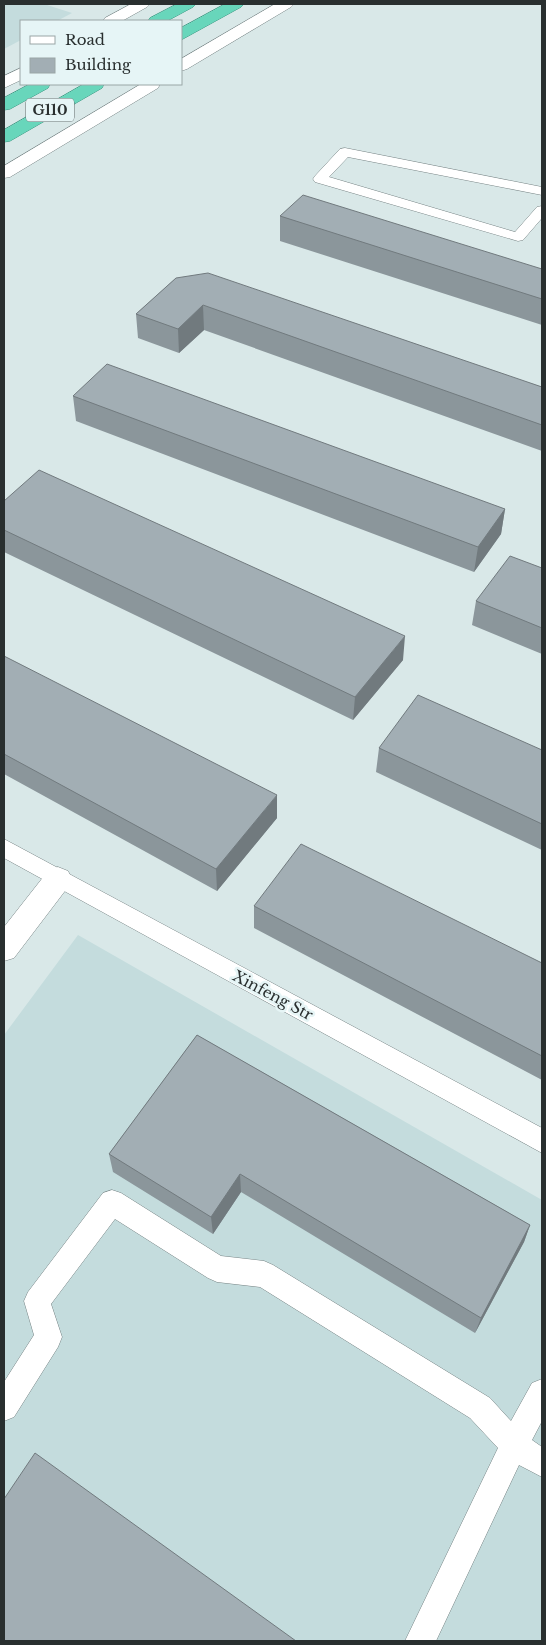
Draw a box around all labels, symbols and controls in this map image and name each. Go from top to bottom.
legend [20,20,182,85]
text: Road [65,30,105,49]
text: Building [65,55,132,74]
road number: G110 [26,98,74,122]
street label: Xinfeng Str [230,966,317,1024]

